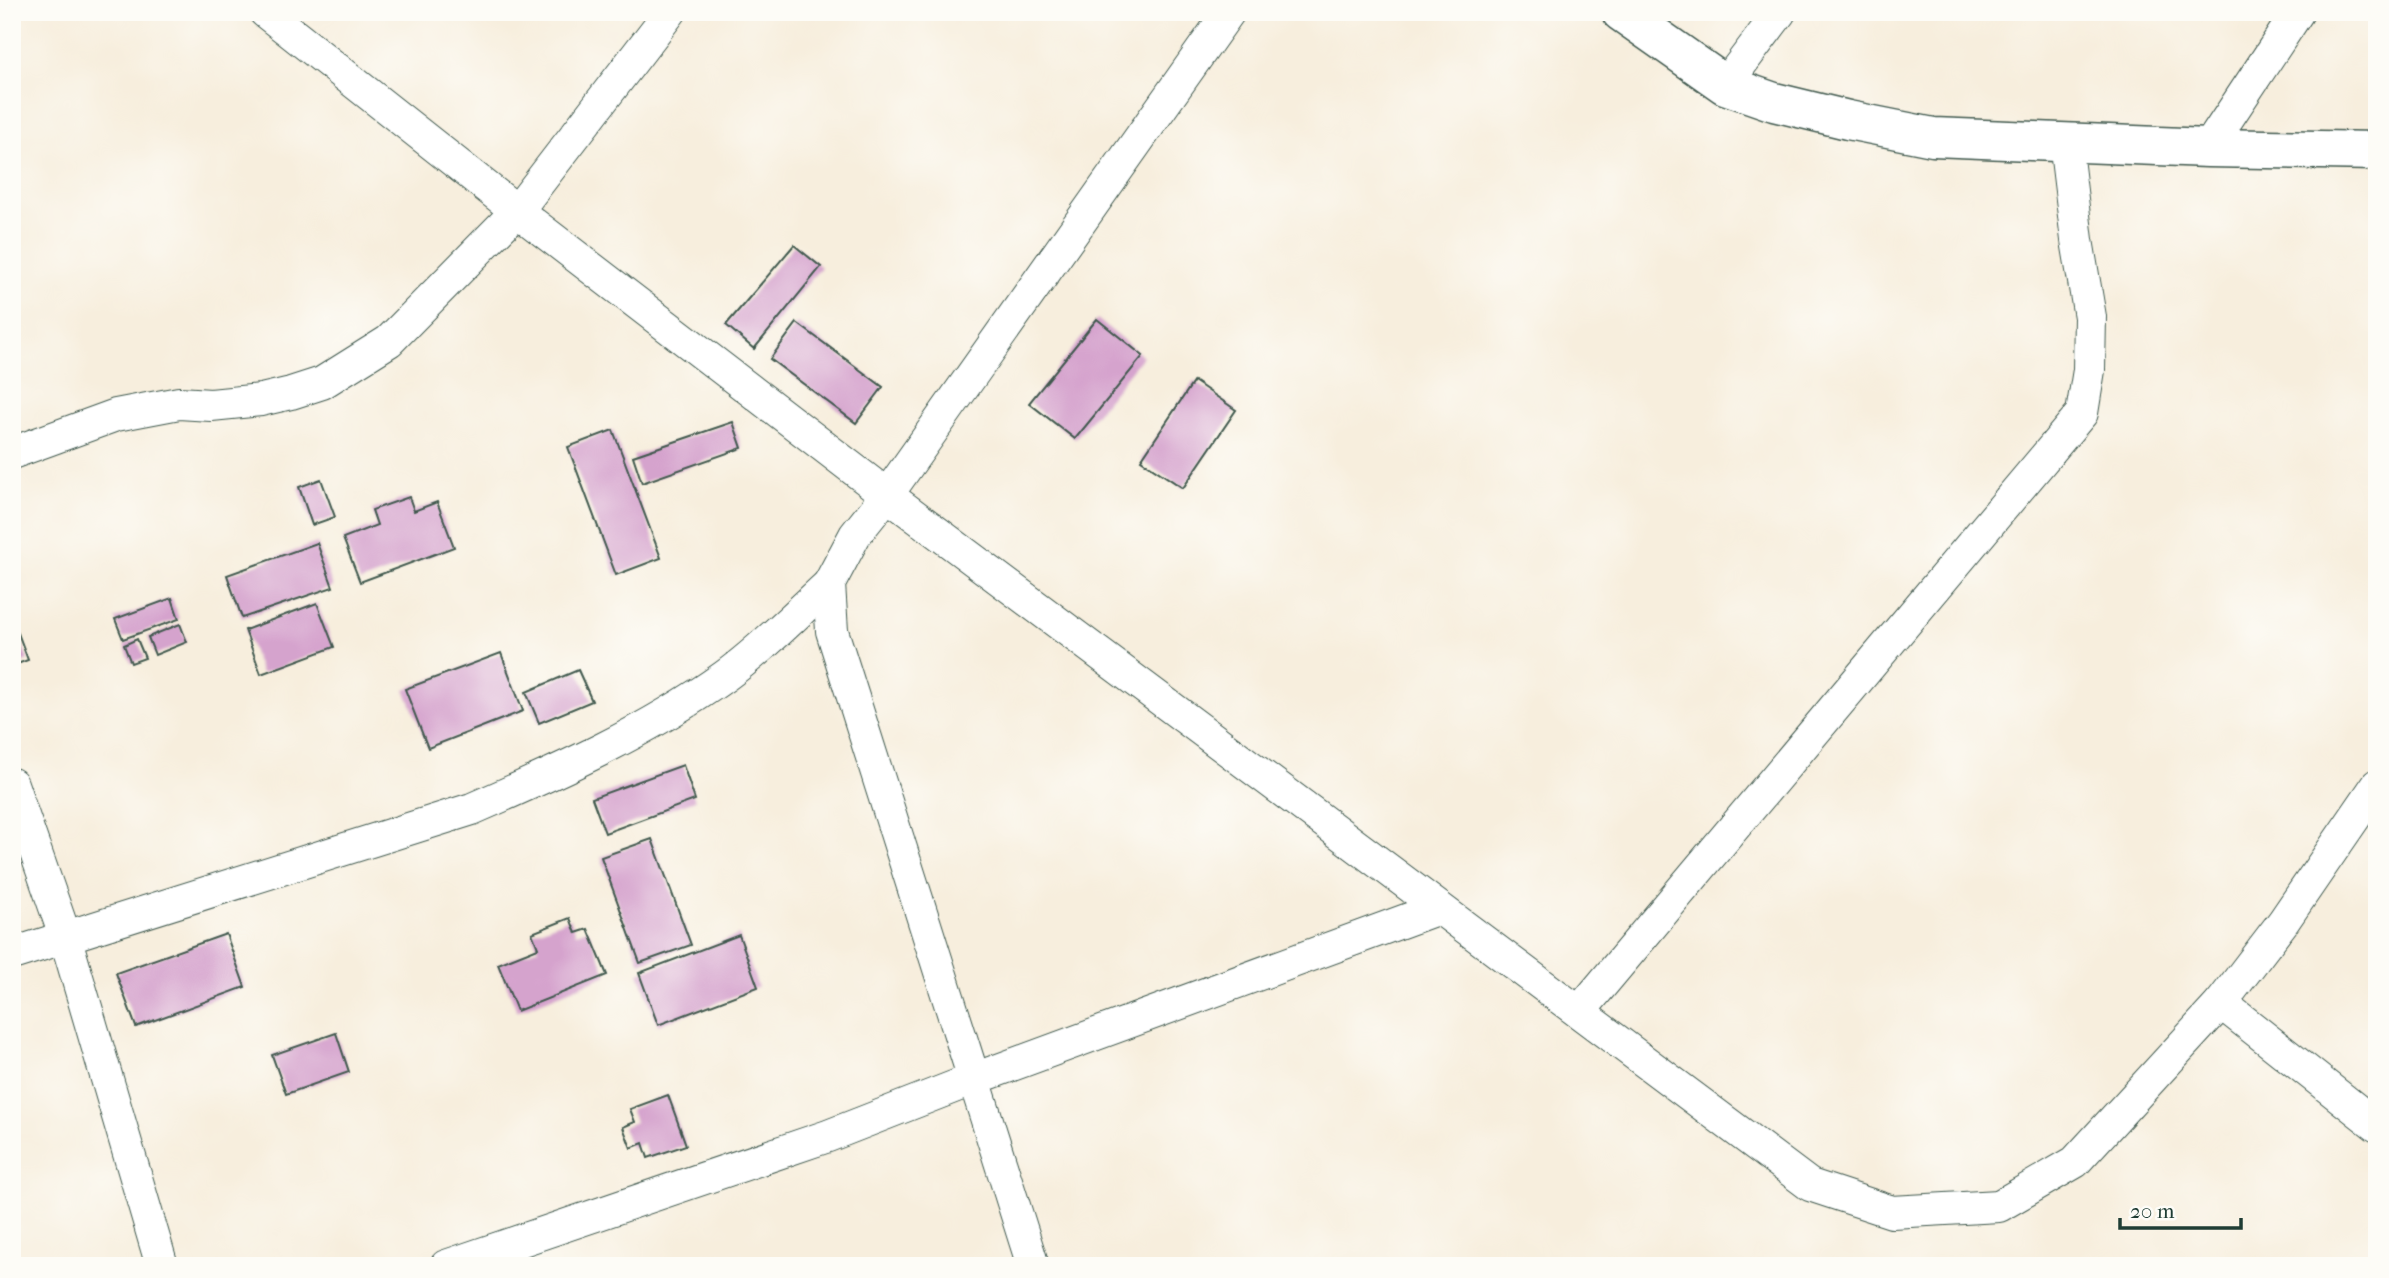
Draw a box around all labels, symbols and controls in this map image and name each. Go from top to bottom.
scale bar [2120,1187,2240,1231]
text: 20 m [2130,1199,2175,1223]

